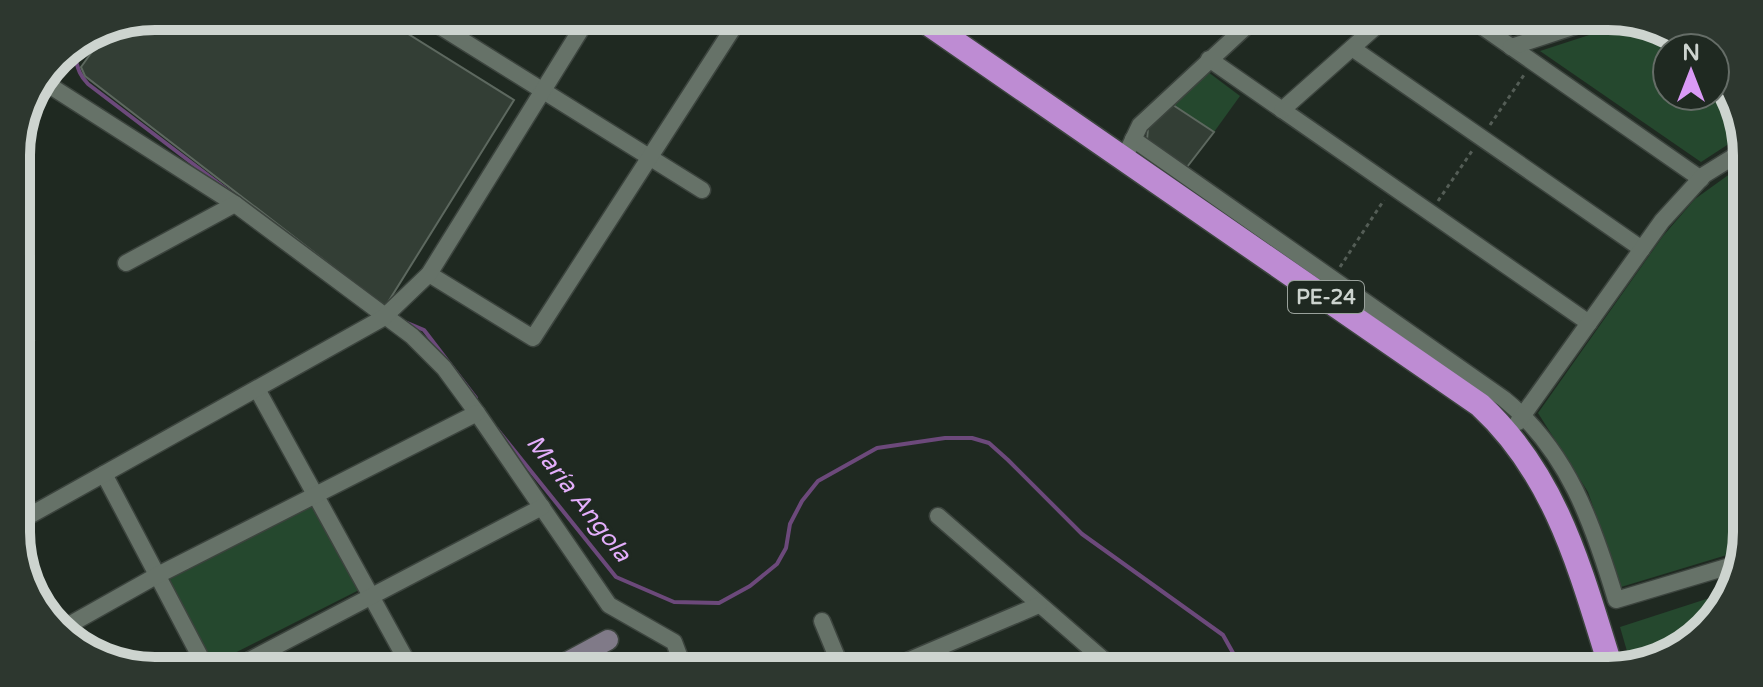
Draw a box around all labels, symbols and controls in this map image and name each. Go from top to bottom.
north arrow [1651,32,1731,112]
text: N [1682,40,1700,66]
road number: PE-24 [1288,281,1364,313]
water label: María Angola [520,429,637,568]

